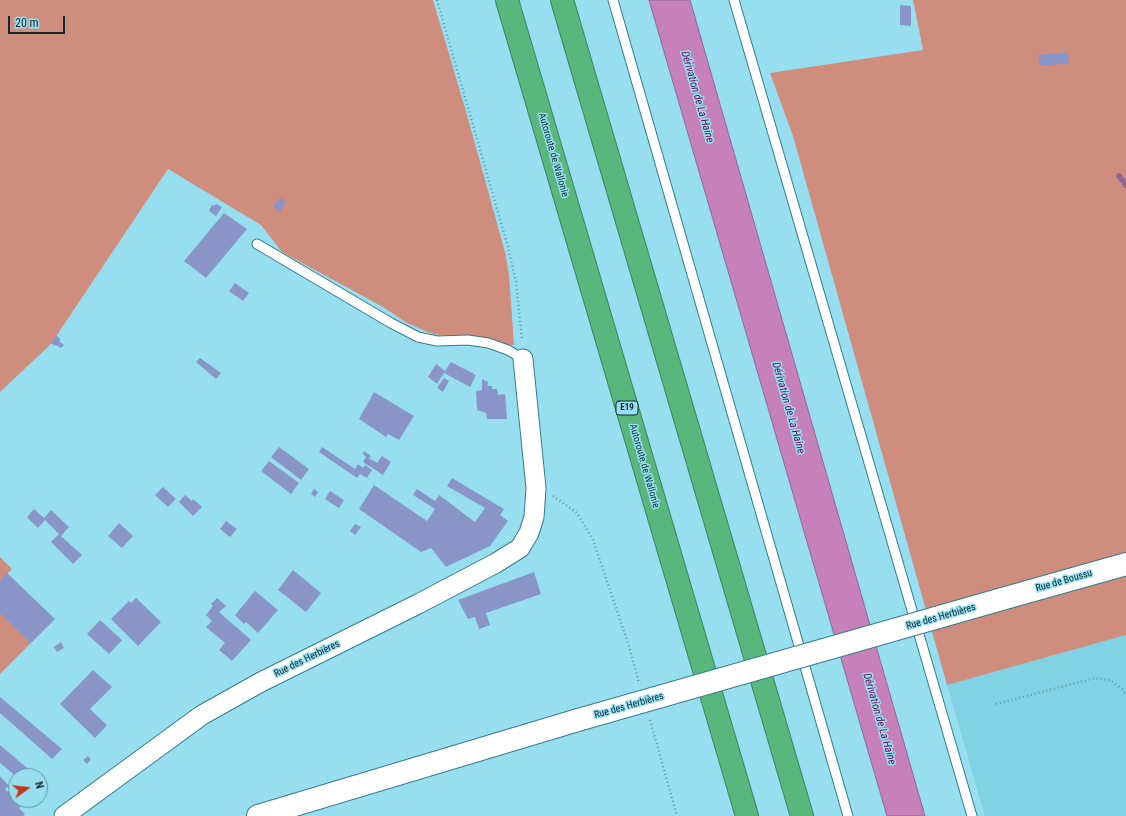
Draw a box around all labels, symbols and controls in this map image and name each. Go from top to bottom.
scale bar [10,8,67,34]
text: 20 m [15,16,39,30]
water label: Dérivation de La Haine [678,50,716,144]
street label: Autoroute de Wallonie [535,112,571,198]
water label: Dérivation de La Haine [769,361,807,455]
road number: E19 [616,401,638,415]
street label: Autoroute de Wallonie [626,423,662,509]
street label: Rue de Boussu [1034,567,1094,595]
street label: Rue des Herbières [905,601,977,633]
street label: Rue des Herbières [272,638,342,680]
water label: Dérivation de La Haine [860,672,898,766]
street label: Rue des Herbières [593,690,665,722]
north arrow [8,768,48,808]
text: N [32,780,46,790]

